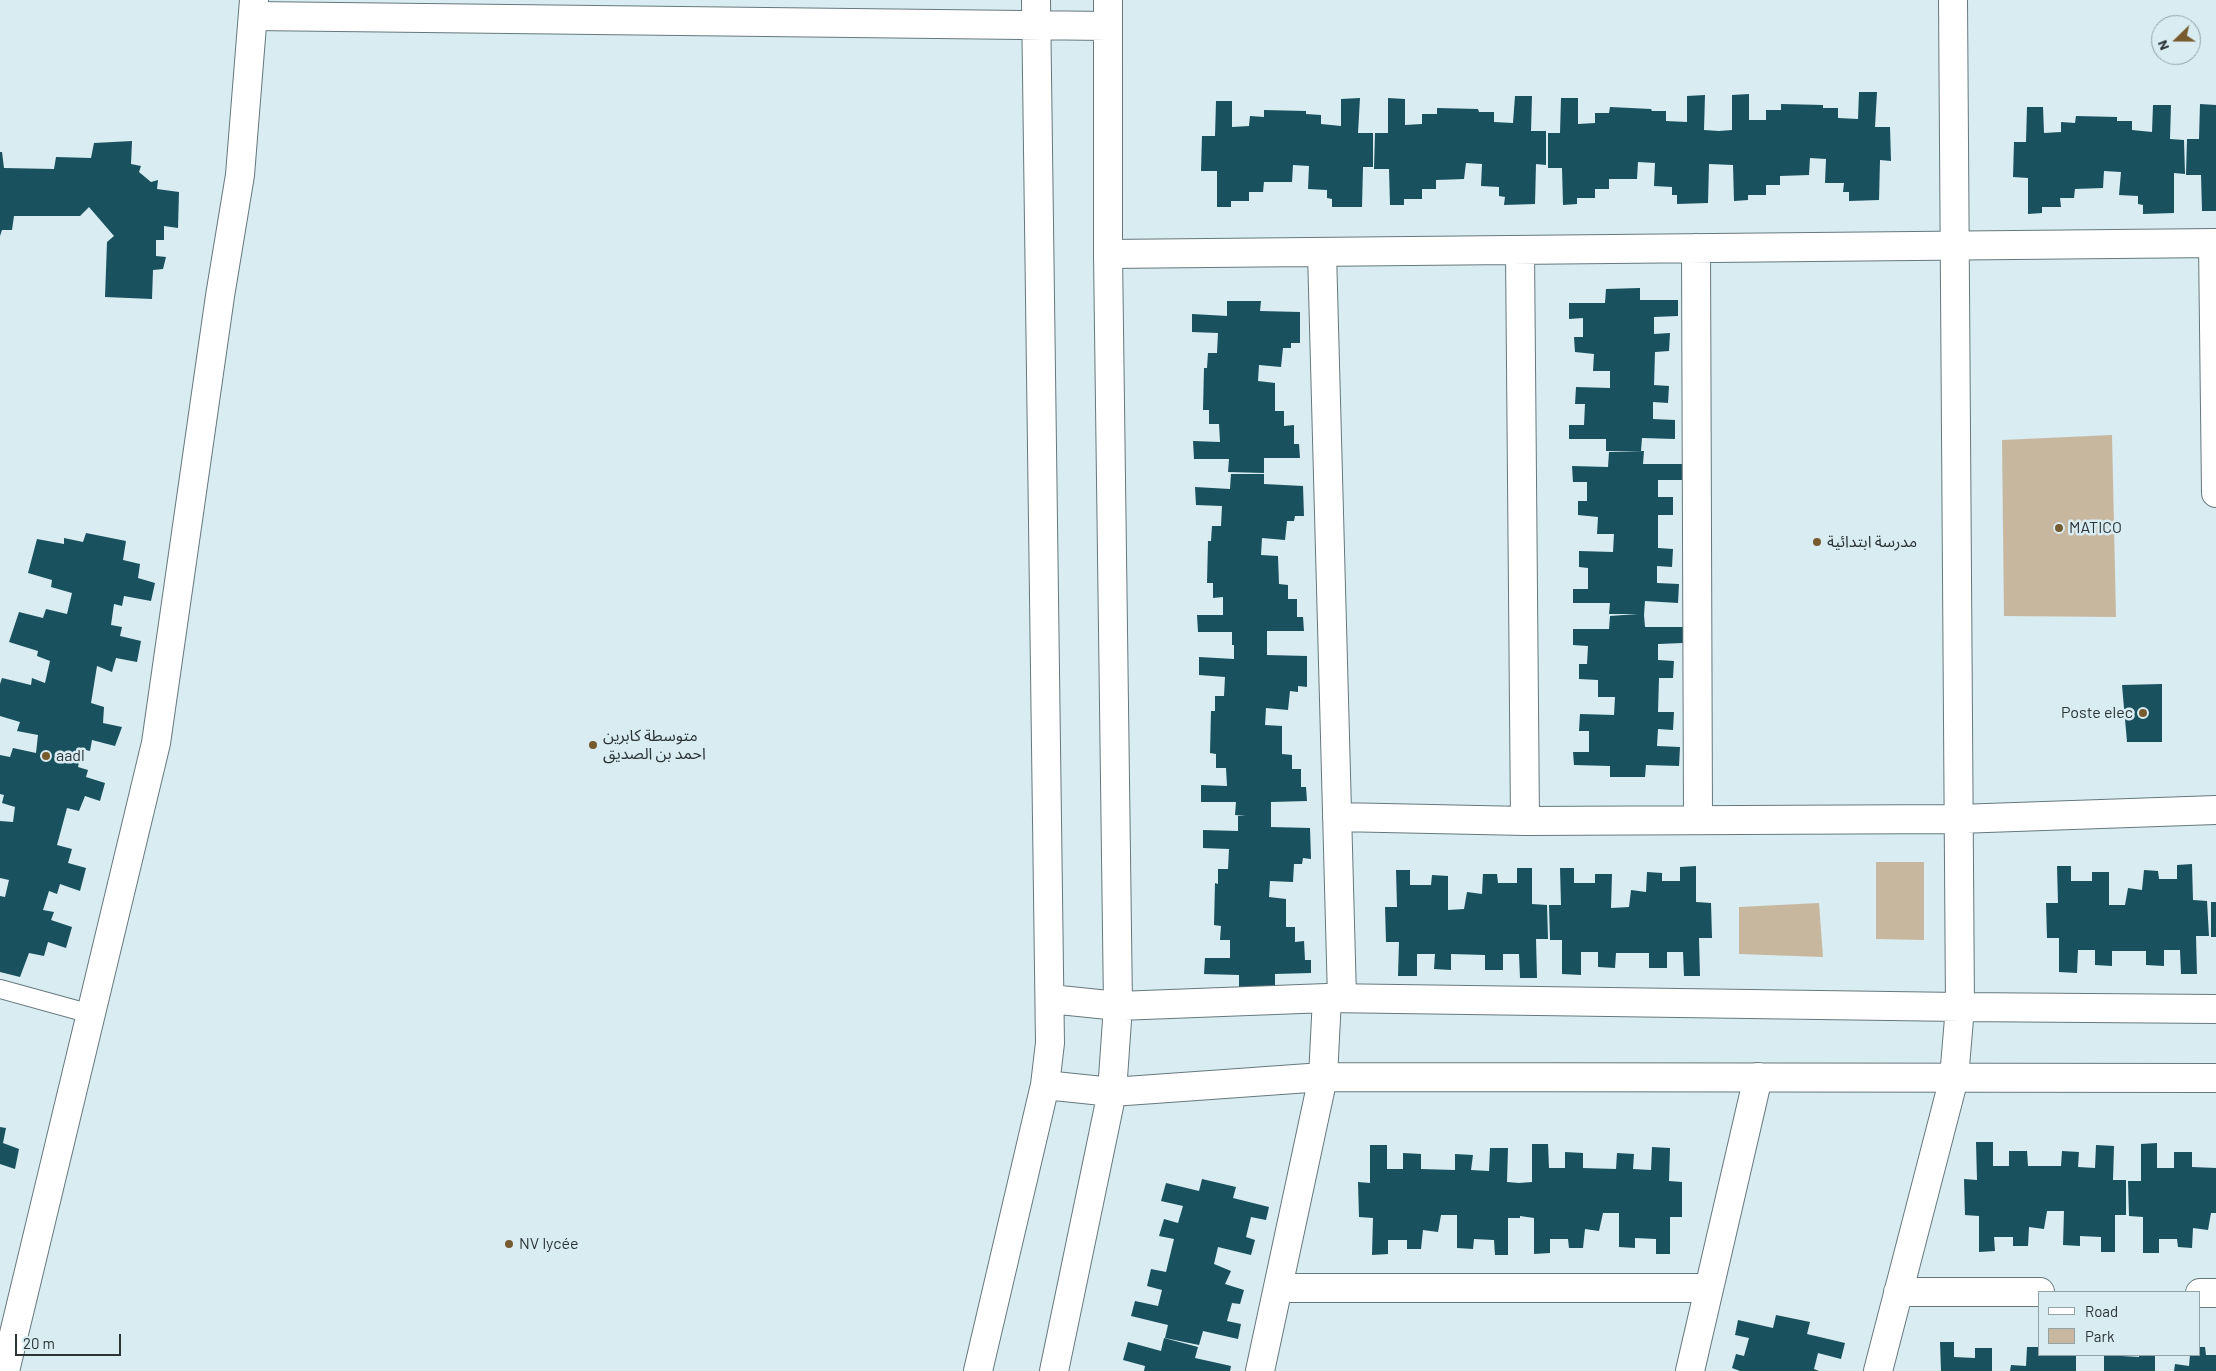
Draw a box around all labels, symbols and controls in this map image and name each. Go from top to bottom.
north arrow [2151,15,2201,65]
text: N [2153,38,2172,53]
place label: MATICO [2069,518,2122,538]
marker: MATICO [2053,522,2065,534]
place label: مدرسة ابتدائية [1827,532,1917,552]
marker: مدرسة ابتدائية [1811,536,1823,548]
place label: Poste elec [2061,703,2133,723]
marker: Poste elec [2137,707,2149,719]
place label: متوسطة كابرين احمد بن الصديق [603,726,706,764]
marker: متوسطة كابرين احمد بن الصديق [587,739,599,751]
place label: aadl [56,746,85,766]
marker: aadl [40,750,52,762]
place label: NV lycée [519,1234,579,1254]
marker: NV lycée [503,1238,515,1250]
legend [2038,1291,2201,1356]
text: Road [2085,1302,2118,1320]
scale bar [18,1324,124,1356]
text: Park [2085,1327,2114,1345]
text: 20 m [23,1334,55,1352]

